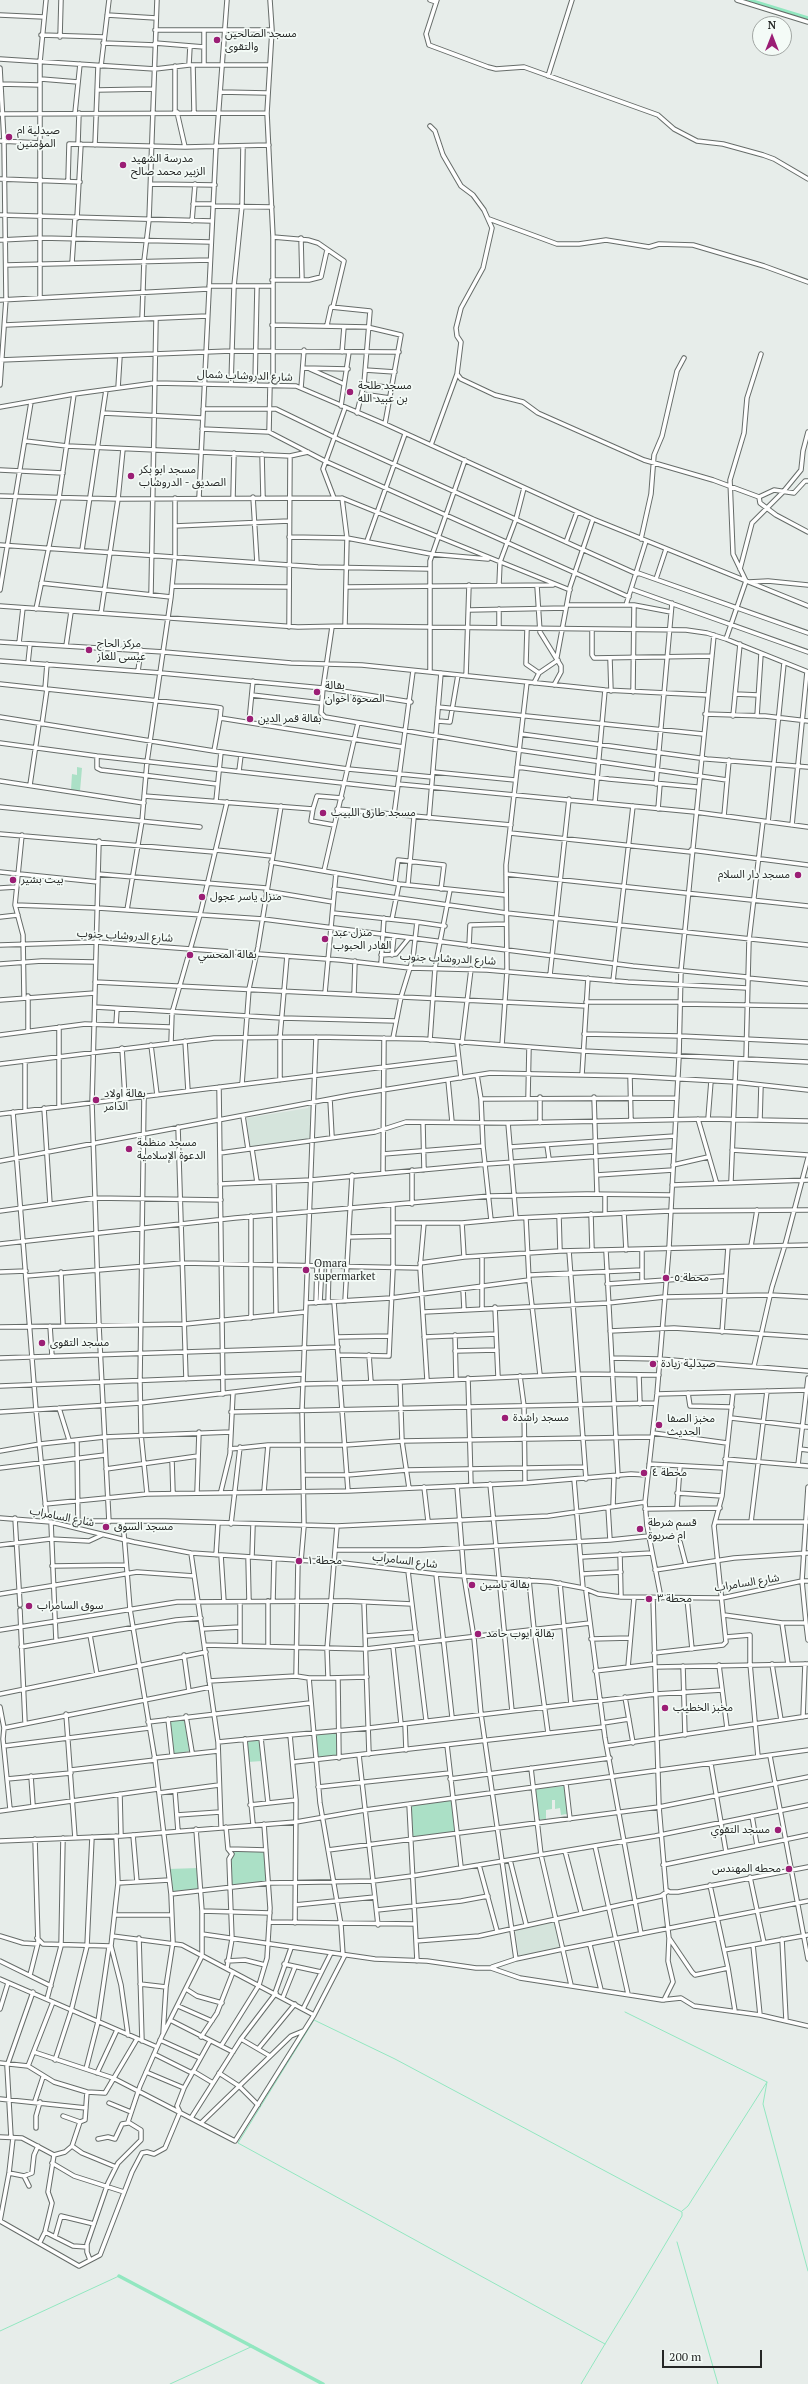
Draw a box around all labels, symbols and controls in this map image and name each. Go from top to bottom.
north arrow [752,16,792,56]
text: N [768,18,776,32]
place label: مسجد الصالحين والتقوى [225,27,297,53]
marker: مسجد الصالحين والتقوى [212,35,222,45]
place label: صيدلية ام المؤمنين [17,124,60,150]
marker: صيدلية ام المؤمنين [4,132,14,142]
place label: مدرسة الشهيد الزبير محمد صالح [131,152,205,178]
marker: مدرسة الشهيد الزبير محمد صالح [118,160,128,170]
street label: شارع الدروشاب شمال [197,368,293,384]
place label: مسجد طلحة بن عبيد الله [358,379,412,405]
marker: مسجد طلحة بن عبيد الله [345,387,355,397]
place label: مسجد ابو بكر الصديق - الدروشاب [139,463,226,489]
marker: مسجد ابو بكر الصديق - الدروشاب [126,471,136,481]
place label: مركز الحاج عيسى للغاز [97,637,146,663]
marker: مركز الحاج عيسى للغاز [84,645,94,655]
place label: بقالة الصحوة اخوان [325,679,385,705]
marker: بقالة الصحوة اخوان [312,687,322,697]
place label: بقالة قمر الدين [258,712,321,726]
marker: بقالة قمر الدين [245,714,255,724]
place label: مسجد طارق اللبيب [331,806,416,820]
marker: مسجد طارق اللبيب [318,808,328,818]
place label: مسجد دار السلام [718,868,790,882]
marker: مسجد دار السلام [793,870,803,880]
place label: بيت بشير [21,873,64,887]
marker: بيت بشير [8,875,18,885]
place label: منزل ياسر عجول [210,890,282,904]
marker: منزل ياسر عجول [197,892,207,902]
place label: منزل عبد القادر الحبوب [333,926,391,952]
street label: شارع الدروشاب جنوب [77,927,173,945]
marker: منزل عبد القادر الحبوب [320,934,330,944]
place label: بقالة المحسي [198,948,257,962]
marker: بقالة المحسي [185,950,195,960]
street label: شارع الدروشاب جنوب [400,950,496,968]
place label: بقالة اولاد الدامر [104,1087,146,1113]
marker: بقالة اولاد الدامر [91,1095,101,1105]
place label: مسجد منظمة الدعوة الإسلامية [137,1136,206,1162]
marker: مسجد منظمة الدعوة الإسلامية [124,1144,134,1154]
place label: Omara supermarket [314,1257,375,1283]
marker: Omara supermarket [301,1265,311,1275]
place label: محطة ٥ [674,1271,709,1285]
marker: محطة ٥ [661,1273,671,1283]
place label: مسجد التقوى [50,1336,109,1350]
marker: مسجد التقوى [37,1338,47,1348]
place label: صيدلية زيادة [661,1357,716,1371]
marker: صيدلية زيادة [648,1359,658,1369]
place label: مسجد راشدة [513,1411,569,1425]
place label: مخبز الصفا الحديث [667,1412,715,1438]
marker: مسجد راشدة [500,1413,510,1423]
marker: مخبز الصفا الحديث [654,1420,664,1430]
place label: محطة ٤ [652,1466,687,1480]
marker: محطة ٤ [639,1468,649,1478]
street label: شارع السامراب [29,1504,95,1530]
place label: قسم شرطة ام ضريوة [648,1516,697,1542]
place label: مسجد السوق [114,1520,173,1534]
marker: مسجد السوق [101,1522,111,1532]
marker: قسم شرطة ام ضريوة [635,1524,645,1534]
street label: شارع السامراب [372,1550,438,1572]
place label: محطة ١ [307,1554,342,1568]
marker: محطة ١ [294,1556,304,1566]
street label: شارع السامراب [714,1571,780,1595]
place label: بقالة ياسين [480,1578,530,1592]
marker: بقالة ياسين [467,1580,477,1590]
place label: محطة ٣ [657,1592,692,1606]
marker: محطة ٣ [644,1594,654,1604]
place label: سوق السامراب [37,1599,103,1613]
marker: سوق السامراب [24,1601,34,1611]
place label: بقالة ايوب حامد [486,1627,554,1641]
marker: بقالة ايوب حامد [473,1629,483,1639]
place label: مخبز الخطيب [673,1701,733,1715]
marker: مخبز الخطيب [660,1703,670,1713]
place label: مسجد التقوي [711,1823,770,1837]
marker: مسجد التقوي [773,1825,783,1835]
place label: محطه المهندس [712,1862,781,1876]
marker: محطه المهندس [784,1864,794,1874]
scale bar [664,2342,764,2368]
text: 200 m [669,2349,701,2364]

